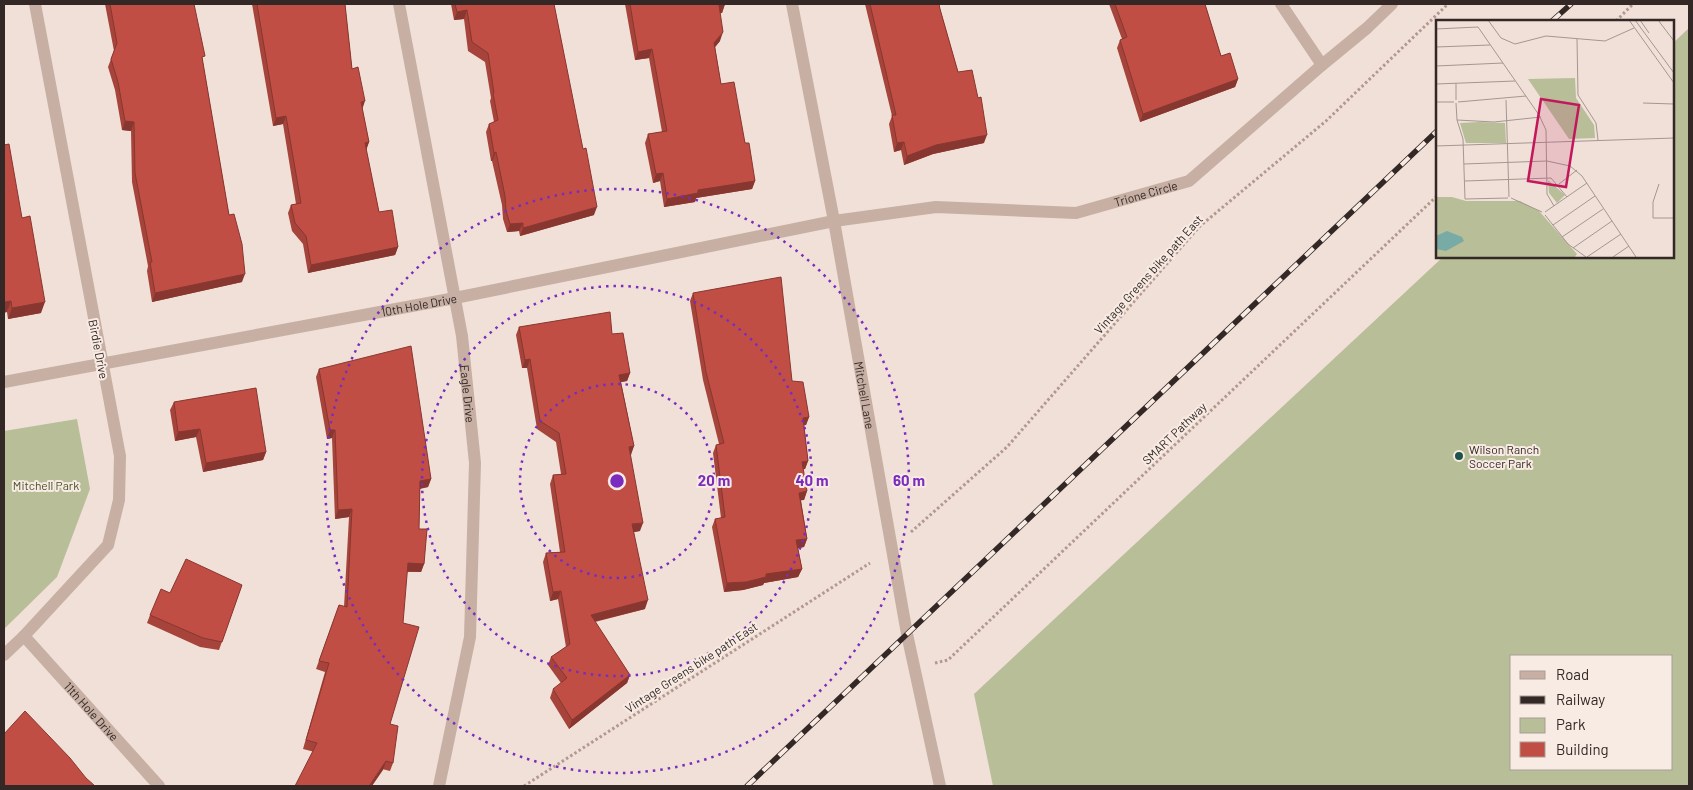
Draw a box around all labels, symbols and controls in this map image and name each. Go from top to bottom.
inset map [1436,20,1673,258]
street label: Trione Circle [1112,178,1179,209]
street label: Vintage Greens bike path East [1091,212,1205,336]
street label: 10th Hole Drive [380,291,458,319]
street label: Birdie Drive [86,318,112,380]
street label: Mitchell Lane [852,360,878,430]
street label: Eagle Drive [458,364,478,423]
street label: SMART Pathway [1139,399,1209,467]
place label: Wilson Ranch Soccer Park [1469,442,1539,470]
marker: Wilson Ranch Soccer Park [1453,450,1465,462]
text: 20 m [698,471,730,489]
text: 40 m [795,471,829,489]
text: 60 m [893,471,925,489]
centre of rings [608,472,626,490]
park label: Mitchell Park [13,478,79,492]
street label: Vintage Greens bike path East [622,619,760,715]
legend [1510,655,1673,770]
text: Road [1556,665,1589,683]
street label: 11th Hole Drive [61,679,122,743]
text: Railway [1556,690,1605,708]
text: Park [1556,715,1586,733]
text: Building [1556,740,1609,758]

